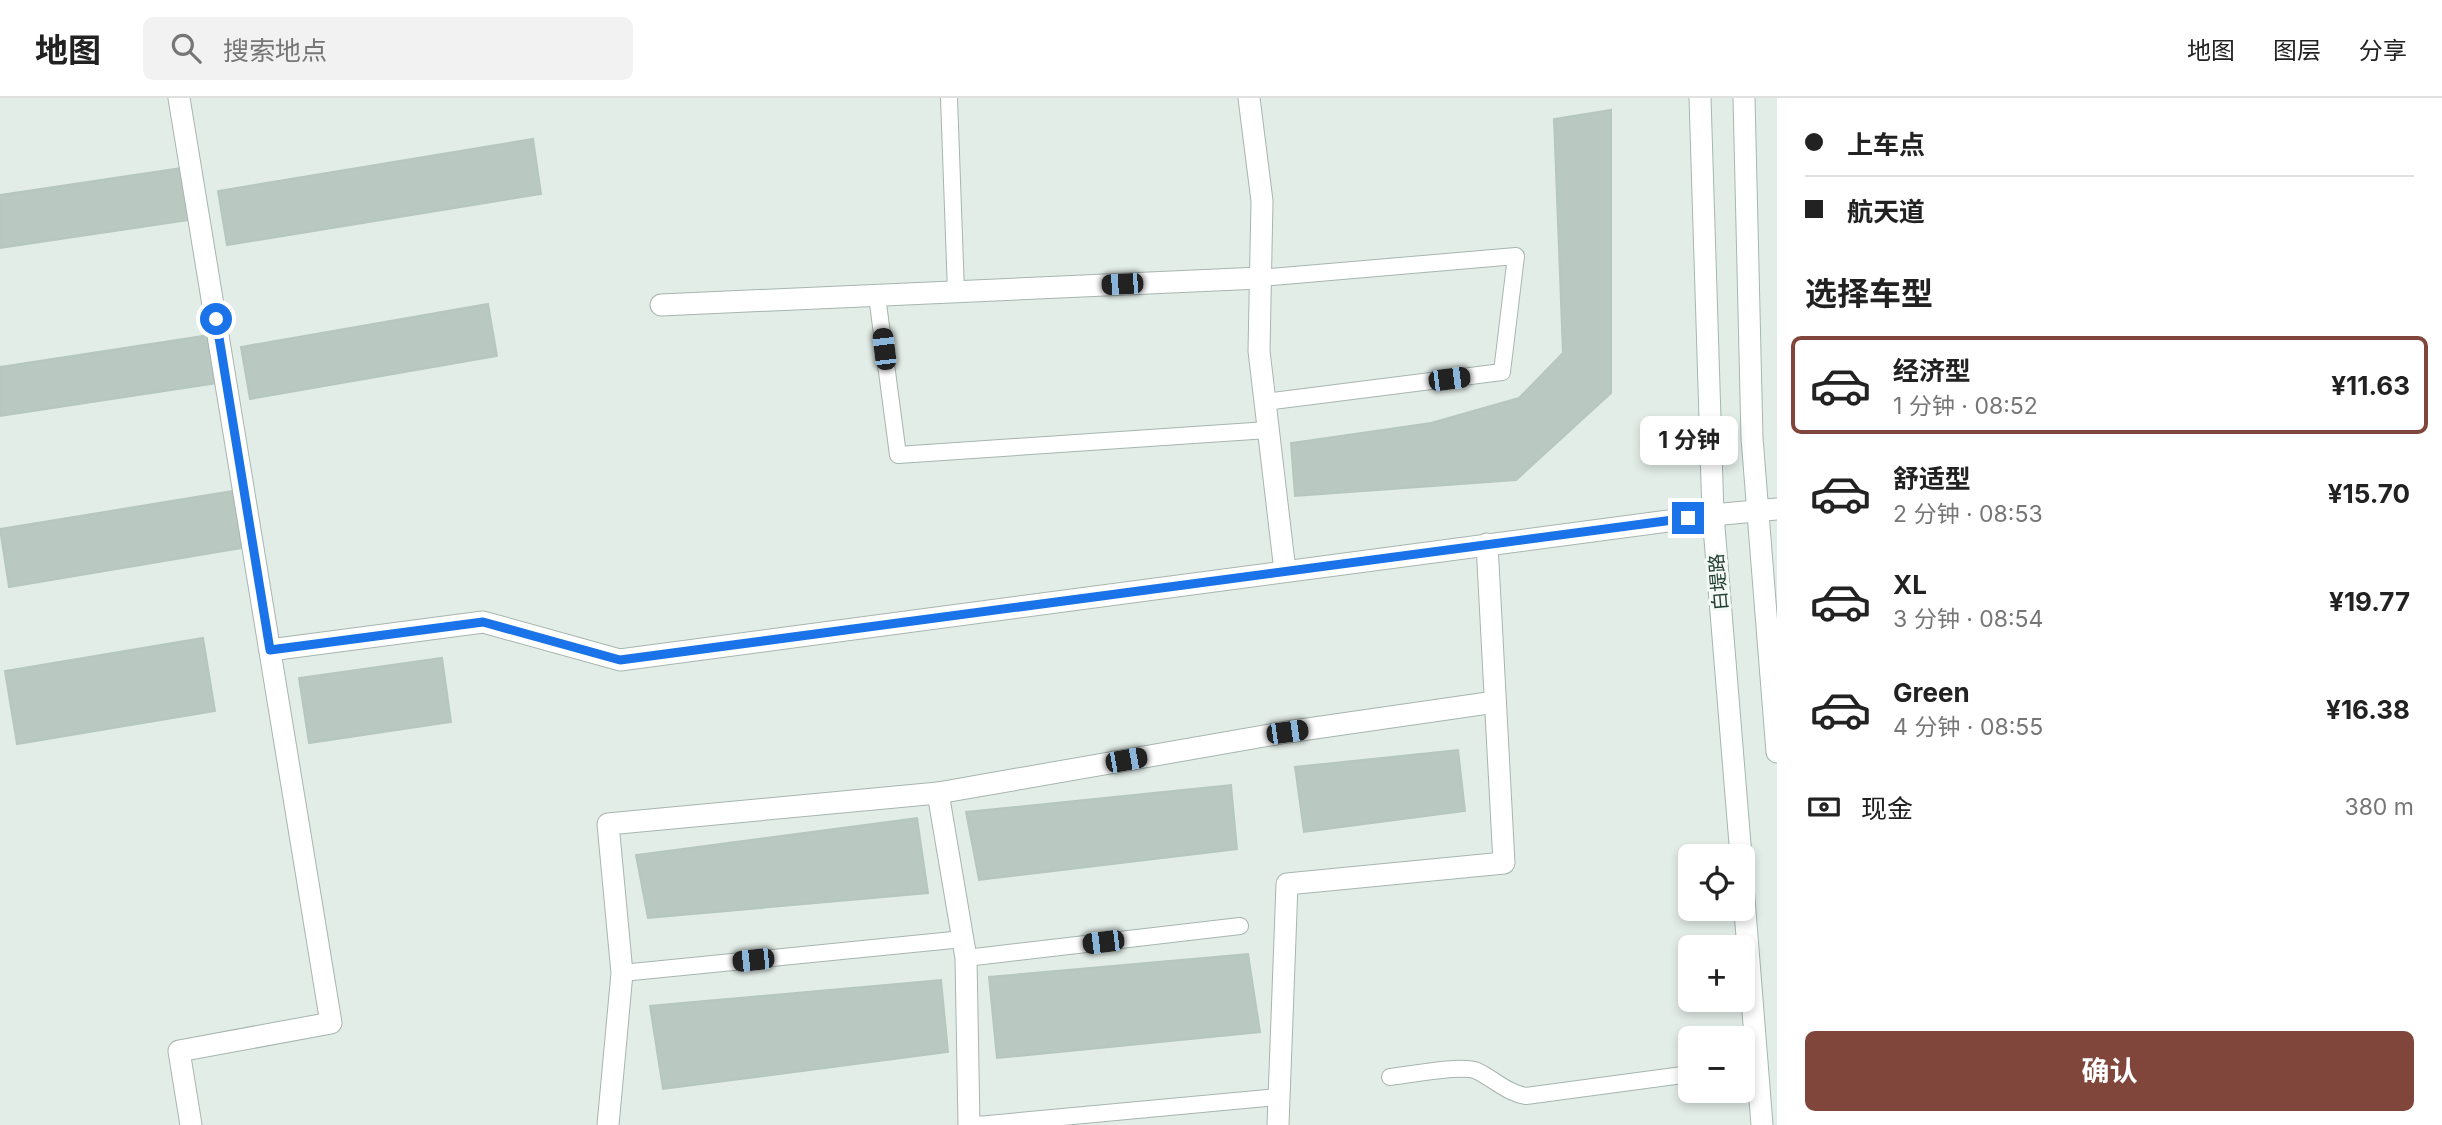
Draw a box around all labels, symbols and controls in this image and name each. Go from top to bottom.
search box [143,17,633,80]
icon: search [167,29,205,67]
text: 地图 [35,30,101,70]
text: 搜索地点 [223,35,327,66]
text: 地图 [2187,36,2235,65]
text: 图层 [2273,36,2321,65]
text: 分享 [2359,36,2407,65]
text: 上车点 [1847,129,1925,160]
text: 航天道 [1847,196,1925,227]
car [1101,272,1144,296]
text: 选择车型 [1805,274,1933,313]
route start [200,303,232,335]
car [872,327,897,371]
icon: car [1809,354,1872,417]
text: 经济型 [1893,355,1971,386]
car [1427,366,1472,392]
text: ¥11.63 [2331,370,2410,401]
text: 1 分钟 · 08:52 [1893,392,2038,420]
callout: 1 分钟 [1639,416,1737,466]
text: 1 分钟 [1658,426,1720,454]
icon: car [1809,462,1872,525]
text: 舒适型 [1893,463,1971,494]
text: ¥15.70 [2328,478,2410,509]
text: 2 分钟 · 08:53 [1893,500,2043,528]
route end [1672,502,1704,534]
street label: 白堤路 [1705,553,1732,611]
text: XL [1893,569,1927,600]
icon: car [1809,570,1872,633]
text: ¥19.77 [2329,586,2410,617]
text: 3 分钟 · 08:54 [1893,605,2043,633]
text: Green [1893,677,1970,708]
icon: car [1809,678,1872,741]
text: ¥16.38 [2326,694,2410,725]
text: 4 分钟 · 08:55 [1893,713,2043,741]
car [1265,719,1310,745]
car [1104,746,1149,774]
icon: cash [1805,788,1843,826]
text: 现金 [1861,793,1913,824]
text: 380 m [2344,793,2414,821]
map controls [1678,844,1755,1103]
button: locate [1678,844,1755,921]
car [1081,929,1126,955]
button: + [1678,935,1755,1012]
car [732,947,775,973]
button: − [1678,1026,1755,1103]
button: 确认 [1805,1031,2414,1111]

